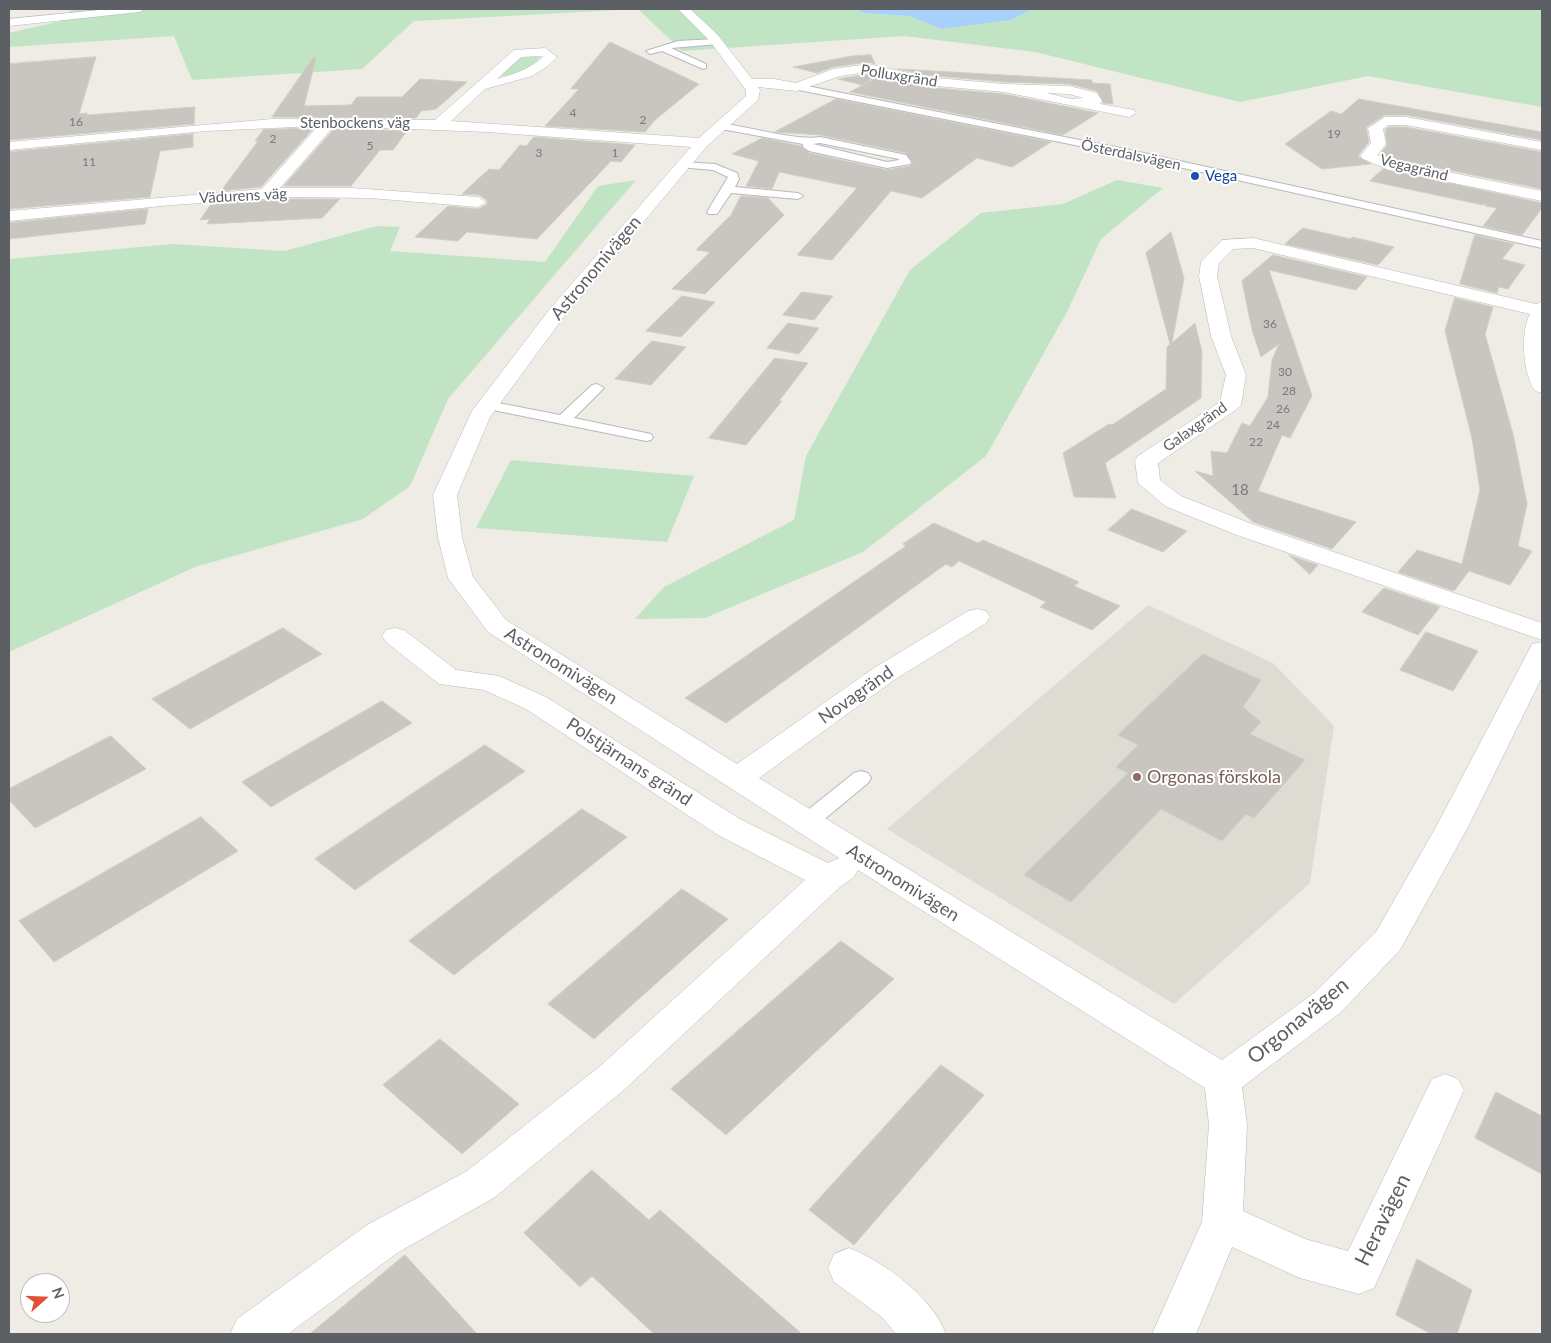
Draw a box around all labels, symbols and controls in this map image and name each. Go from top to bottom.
street label: Polluxgränd [859,61,939,91]
house number: 4 [570,106,576,120]
house number: 2 [640,113,646,127]
street label: Stenbockens väg [300,114,410,132]
house number: 16 [69,115,83,129]
house number: 19 [1327,127,1341,141]
house number: 2 [270,132,276,146]
street label: Österdalsvägen [1079,136,1183,174]
house number: 5 [367,139,373,153]
house number: 3 [536,146,542,160]
house number: 1 [612,146,618,160]
street label: Vegagränd [1378,151,1450,185]
house number: 11 [82,155,96,169]
place label: Vega [1205,167,1237,185]
marker: Vega [1189,170,1201,182]
street label: Vädurens väg [199,185,287,207]
street label: Astronomivägen [546,212,646,324]
house number: 36 [1263,317,1277,331]
house number: 30 [1278,365,1292,379]
house number: 28 [1282,384,1296,398]
street label: Galaxgränd [1159,398,1231,456]
house number: 26 [1276,402,1290,416]
house number: 24 [1266,418,1280,432]
house number: 22 [1249,435,1263,449]
house number: 18 [1231,481,1249,499]
street label: Astronomivägen [501,623,621,709]
street label: Novagränd [814,661,898,729]
street label: Polstjärnans gränd [562,713,696,811]
place label: Orgonas förskola [1147,766,1281,788]
marker: Orgonas förskola [1131,771,1143,783]
street label: Astronomivägen [843,840,963,926]
street label: Orgonavägen [1242,972,1354,1070]
street label: Heravägen [1350,1170,1416,1270]
north arrow [20,1273,70,1323]
text: N [49,1285,68,1301]

